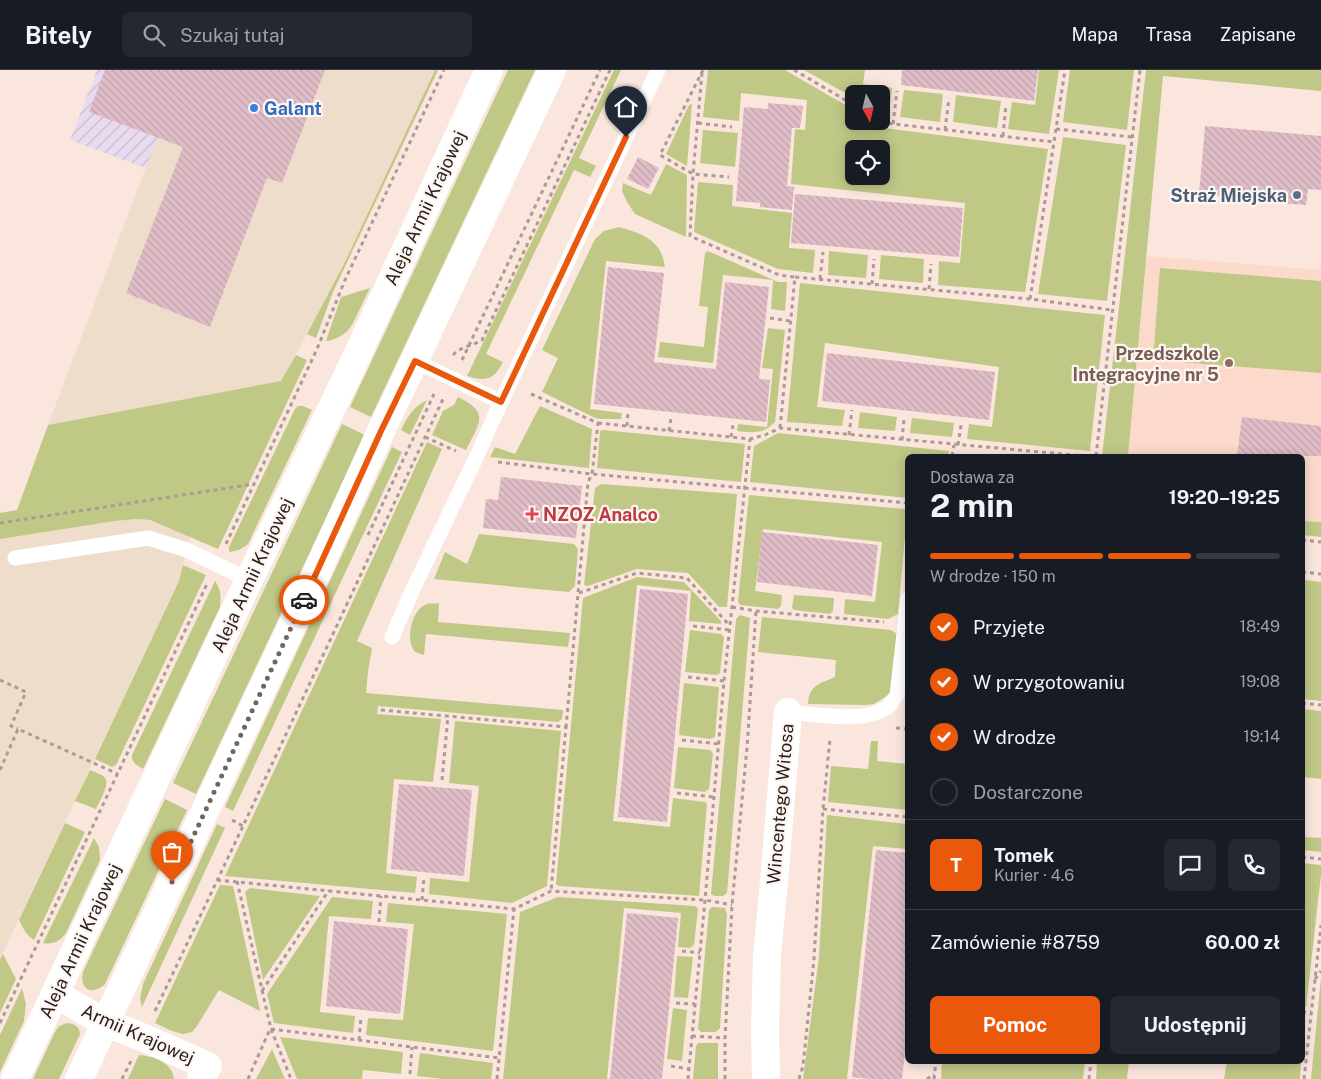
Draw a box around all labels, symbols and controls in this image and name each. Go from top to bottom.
search box [122,12,472,57]
text: Bitely [25,21,92,49]
icon: search [140,21,168,49]
text: Szukaj tutaj [180,24,285,46]
text: Mapa [1071,24,1118,45]
text: Trasa [1146,24,1192,45]
text: Zapisane [1220,24,1296,45]
north arrow [845,85,890,130]
map controls [845,85,890,185]
pin [605,86,647,137]
icon: home [612,93,640,121]
place label: Galant [264,98,322,119]
marker: Galant [248,102,260,114]
street label: Aleja Armii Krajowej [380,127,470,289]
button: locate [845,140,890,185]
place label: Straż Miejska [1170,185,1287,206]
marker: Straż Miejska [1291,189,1303,201]
place label: Przedszkole Integracyjne nr 5 [1073,343,1219,385]
marker: Przedszkole Integracyjne nr 5 [1223,357,1235,369]
text: Dostawa za [930,468,1014,487]
text: 19:20–19:25 [1169,486,1280,508]
text: 2 min [930,487,1014,524]
street label: Aleja Armii Krajowej [207,494,297,656]
place label: NZOZ Analco [543,504,658,525]
marker: NZOZ Analco [525,507,539,521]
text: W drodze · 150 m [930,567,1056,586]
courier [279,575,329,625]
icon: car [290,586,318,614]
icon: check [930,613,958,641]
text: Przyjęte [973,616,1045,638]
text: 18:49 [1240,617,1280,636]
icon: check [930,668,958,696]
text: W przygotowaniu [973,671,1125,693]
text: 19:08 [1240,672,1280,691]
street label: Wincentego Witosa [763,723,797,885]
icon: check [930,723,958,751]
text: W drodze [973,726,1056,748]
text: 19:14 [1243,727,1280,746]
text: Dostarczone [973,781,1083,803]
pin [151,831,193,882]
icon: bag [158,838,186,866]
button: chat [1164,839,1216,891]
button: phone [1228,839,1280,891]
text: Tomek [994,844,1054,866]
text: T [950,854,962,876]
street label: Aleja Armii Krajowej [35,860,125,1022]
text: Kurier · 4.6 [994,866,1074,885]
text: Zamówienie #8759 [930,931,1100,953]
text: 60.00 zł [1205,931,1280,953]
button: Pomoc [930,996,1100,1054]
button: Udostępnij [1110,996,1280,1054]
street label: Armii Krajowej [78,1000,198,1068]

